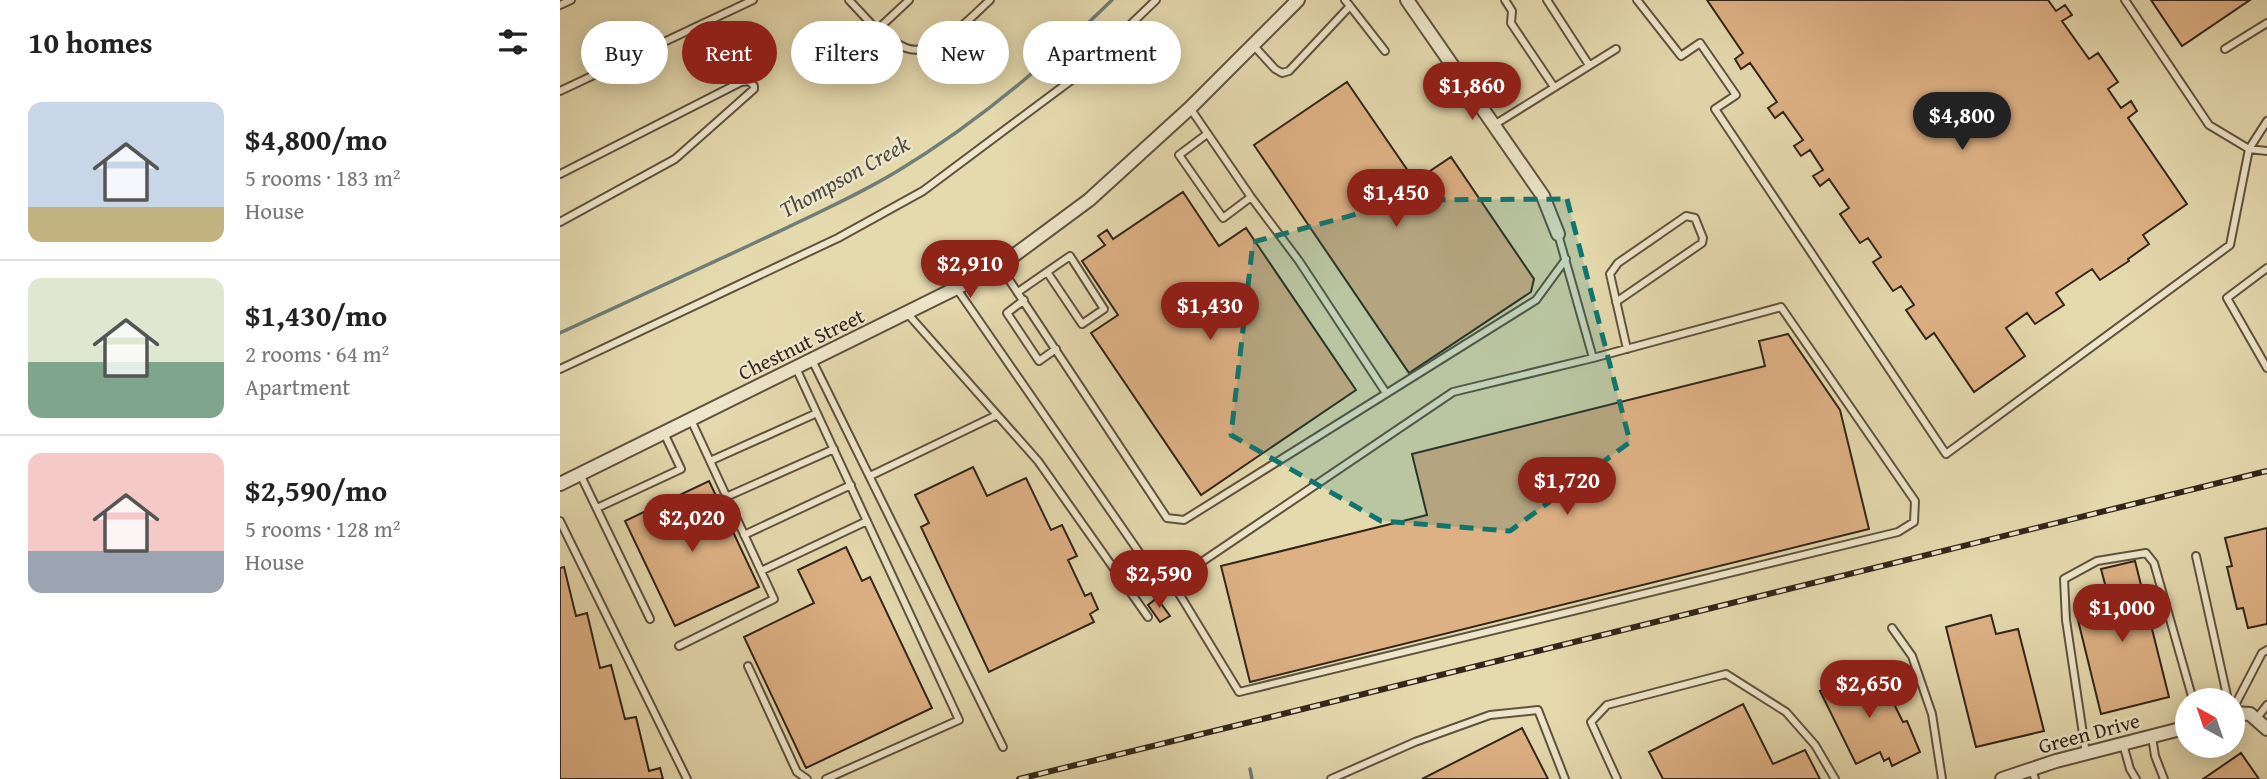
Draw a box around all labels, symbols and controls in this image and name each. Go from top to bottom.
text: 10 homes [28,20,153,64]
chip: Buy [581,21,668,84]
chip: Rent [682,21,777,84]
chip: Filters [791,21,903,84]
chip: New [917,21,1009,84]
chip: Apartment [1023,21,1181,84]
icon: filters [494,23,532,61]
pin: $1,860 [1415,62,1529,122]
text: $1,860 [1439,68,1505,101]
pin: $4,800 [1905,92,2019,152]
text: $4,800 [1929,98,1995,131]
text: $4,800/mo [245,117,387,161]
water label: Thompson Creek [773,126,916,225]
icon: home [84,130,168,214]
text: 5 rooms · 183 m² [245,161,400,194]
pin: $1,450 [1339,170,1453,229]
text: $1,450 [1363,175,1429,208]
text: House [245,194,304,227]
pin: $2,910 [913,240,1027,300]
text: $2,910 [937,246,1003,279]
pin: $1,430 [1153,282,1267,342]
text: $1,430 [1177,288,1243,321]
text: $1,430/mo [245,293,387,337]
street label: Chestnut Street [733,300,870,388]
icon: home [84,306,168,390]
text: 2 rooms · 64 m² [245,337,389,370]
text: Apartment [245,370,350,403]
pin: $1,720 [1510,458,1624,517]
text: $1,720 [1534,463,1600,496]
text: $2,590/mo [245,468,387,512]
icon: home [84,481,168,565]
pin: $2,020 [635,494,749,554]
text: $2,020 [659,500,725,533]
text: 5 rooms · 128 m² [245,512,400,545]
text: House [245,545,304,578]
pin: $2,590 [1102,550,1216,610]
text: $2,590 [1126,556,1192,589]
pin: $1,000 [2065,584,2179,644]
text: $1,000 [2089,590,2155,623]
pin: $2,650 [1812,660,1926,720]
text: $2,650 [1836,666,1902,699]
north arrow [2175,688,2245,758]
map controls [2175,688,2245,758]
street label: Green Drive [2035,705,2143,761]

